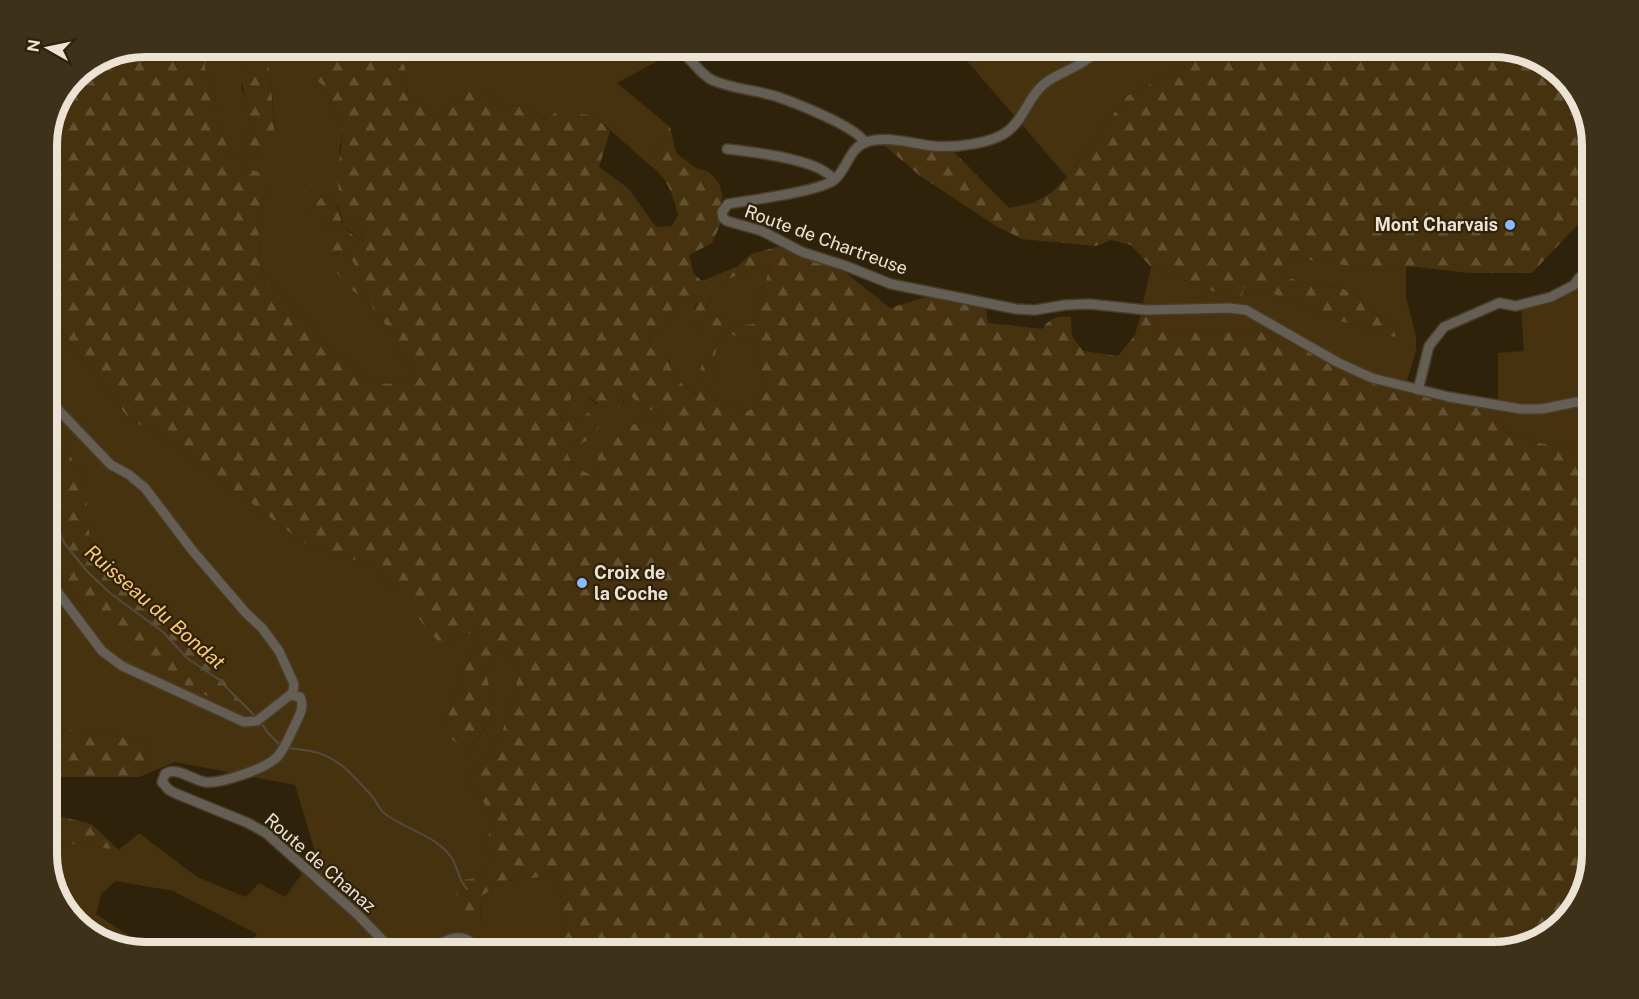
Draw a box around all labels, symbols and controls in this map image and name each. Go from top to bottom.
north arrow [18,18,78,78]
text: N [23,38,44,53]
street label: Route de Chartreuse [742,200,911,279]
place label: Mont Charvais [1375,214,1498,235]
marker: Mont Charvais [1503,218,1517,232]
water label: Ruisseau du Bondat [80,540,230,675]
place label: Croix de la Coche [594,562,668,604]
marker: Croix de la Coche [575,576,589,590]
street label: Route de Chanaz [261,809,380,917]

